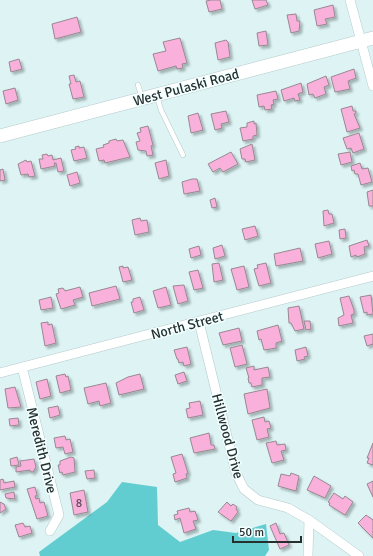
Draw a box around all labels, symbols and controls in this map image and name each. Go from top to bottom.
street label: West Pulaski Road [131,65,241,110]
street label: North Street [149,308,225,343]
street label: Hillwood Drive [208,392,247,481]
street label: Meredith Drive [23,405,60,495]
house number: 8 [76,496,82,511]
scale bar [233,518,301,544]
text: 50 m [239,525,264,540]

